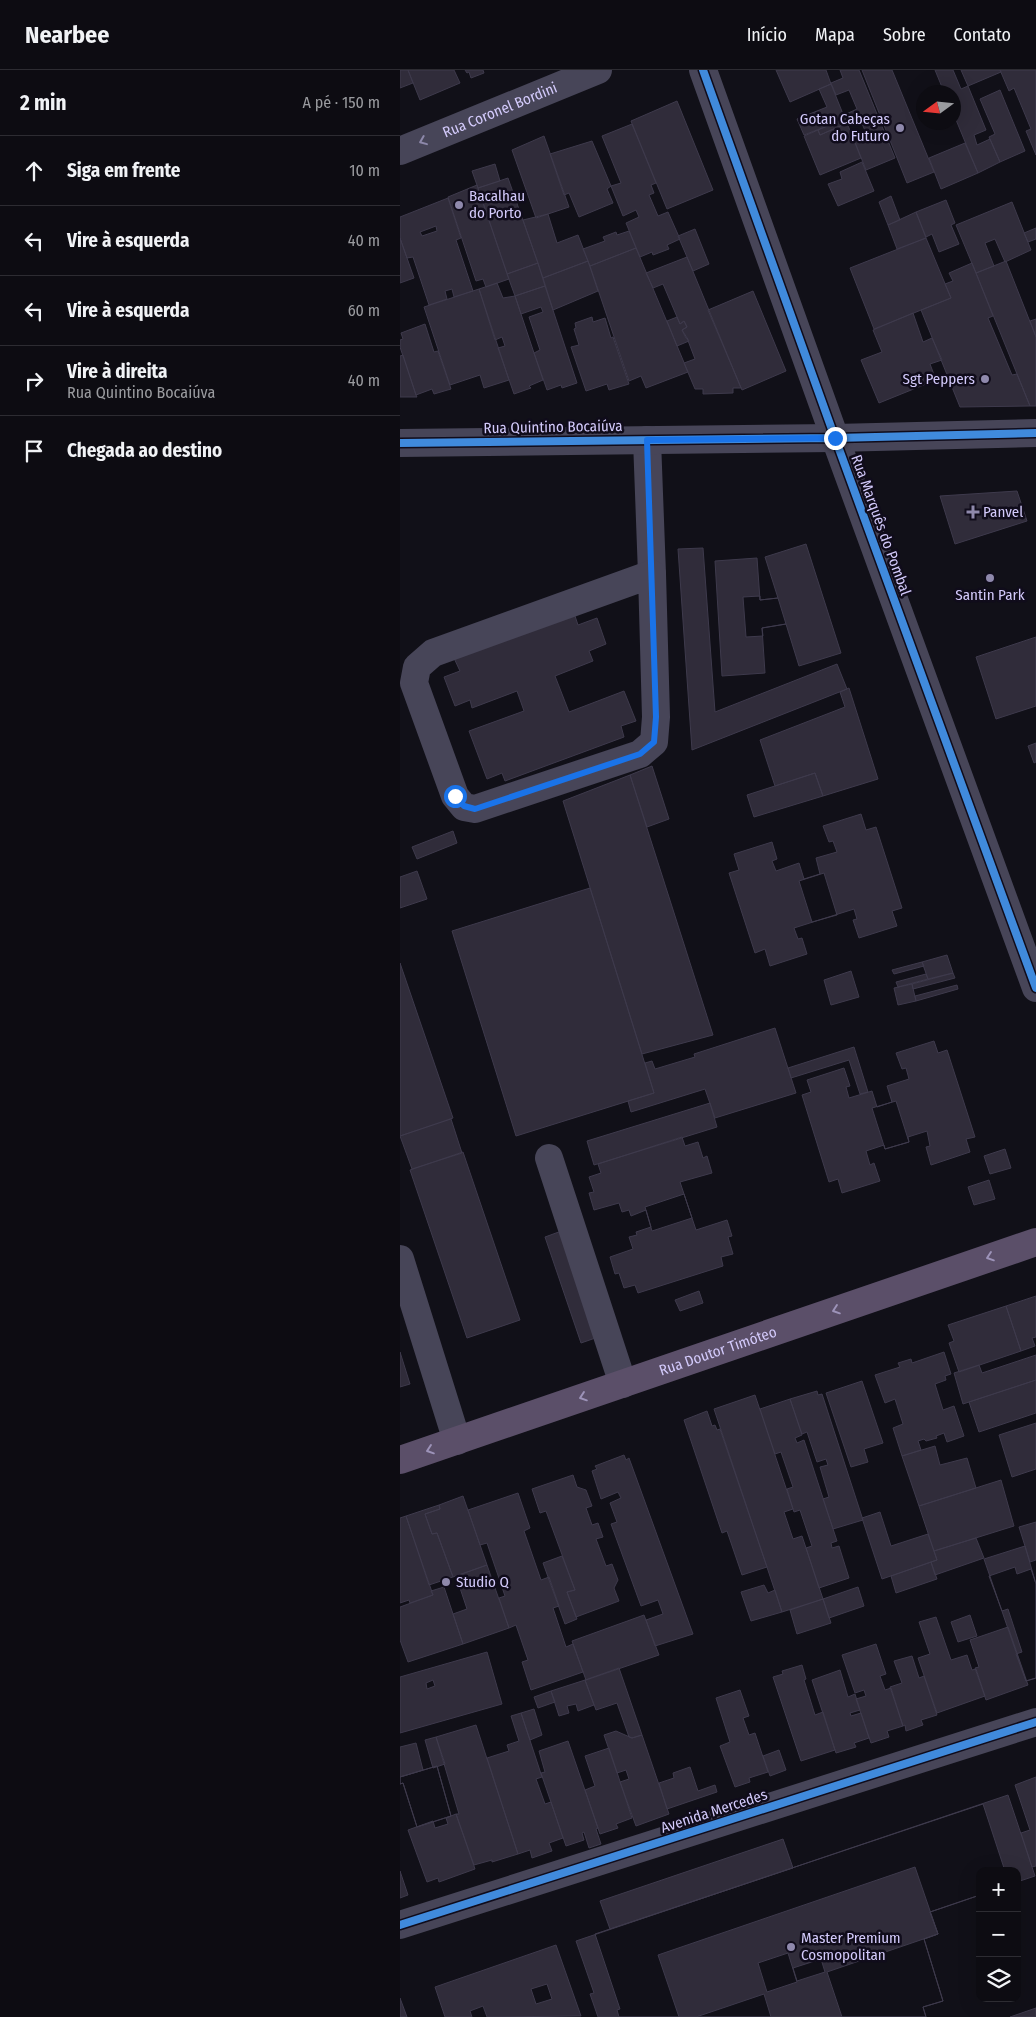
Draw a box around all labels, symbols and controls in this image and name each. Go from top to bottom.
text: Nearbee [25,21,109,49]
text: Início [747,24,787,46]
text: Mapa [815,24,855,46]
text: Sobre [883,24,926,46]
text: Contato [954,24,1011,46]
street label: Rua Coronel Bordini [440,79,560,142]
north arrow [916,85,961,130]
text: 2 min [20,90,67,116]
text: A pé · 150 m [303,93,380,112]
place label: Gotan Cabeças do Futuro [800,110,890,145]
marker: Gotan Cabeças do Futuro [894,122,906,134]
one-way arrow [420,136,428,146]
icon: ahead [20,157,48,185]
text: Siga em frente [67,159,181,182]
text: 10 m [349,161,380,180]
place label: Bacalhau do Porto [469,187,525,222]
marker: Bacalhau do Porto [453,199,465,211]
icon: left [20,227,48,255]
text: Vire à esquerda [67,229,189,252]
text: 40 m [348,231,380,250]
icon: left [20,297,48,325]
text: Vire à esquerda [67,299,189,322]
text: 60 m [348,301,380,320]
text: Vire à direita [67,360,168,383]
icon: right [20,367,48,395]
place label: Sgt Peppers [902,370,975,388]
text: 40 m [348,371,380,390]
marker: Sgt Peppers [979,373,991,385]
text: Rua Quintino Bocaiúva [67,383,215,402]
street label: Rua Quintino Bocaiúva [483,417,623,437]
route end [824,427,847,450]
icon: arrive [20,437,48,465]
text: Chegada ao destino [67,439,222,462]
street label: Rua Marquês do Pombal [847,452,915,598]
place label: Panvel [983,503,1023,521]
marker: Panvel [967,506,979,518]
marker: Santin Park [984,572,996,584]
place label: Santin Park [955,586,1025,604]
route start [444,785,467,808]
one-way arrow [986,1252,995,1262]
one-way arrow [833,1304,841,1314]
street label: Rua Doutor Timóteo [657,1323,779,1379]
one-way arrow [580,1391,588,1401]
one-way arrow [426,1444,434,1454]
place label: Studio Q [456,1573,509,1591]
marker: Studio Q [440,1576,452,1588]
street label: Avenida Mercedes [659,1785,769,1837]
map controls [976,1867,1021,2002]
button: + [976,1867,1021,1912]
button: − [976,1912,1021,1957]
place label: Master Premium Cosmopolitan [801,1929,901,1964]
marker: Master Premium Cosmopolitan [785,1941,797,1953]
button: layers [976,1957,1021,2002]

